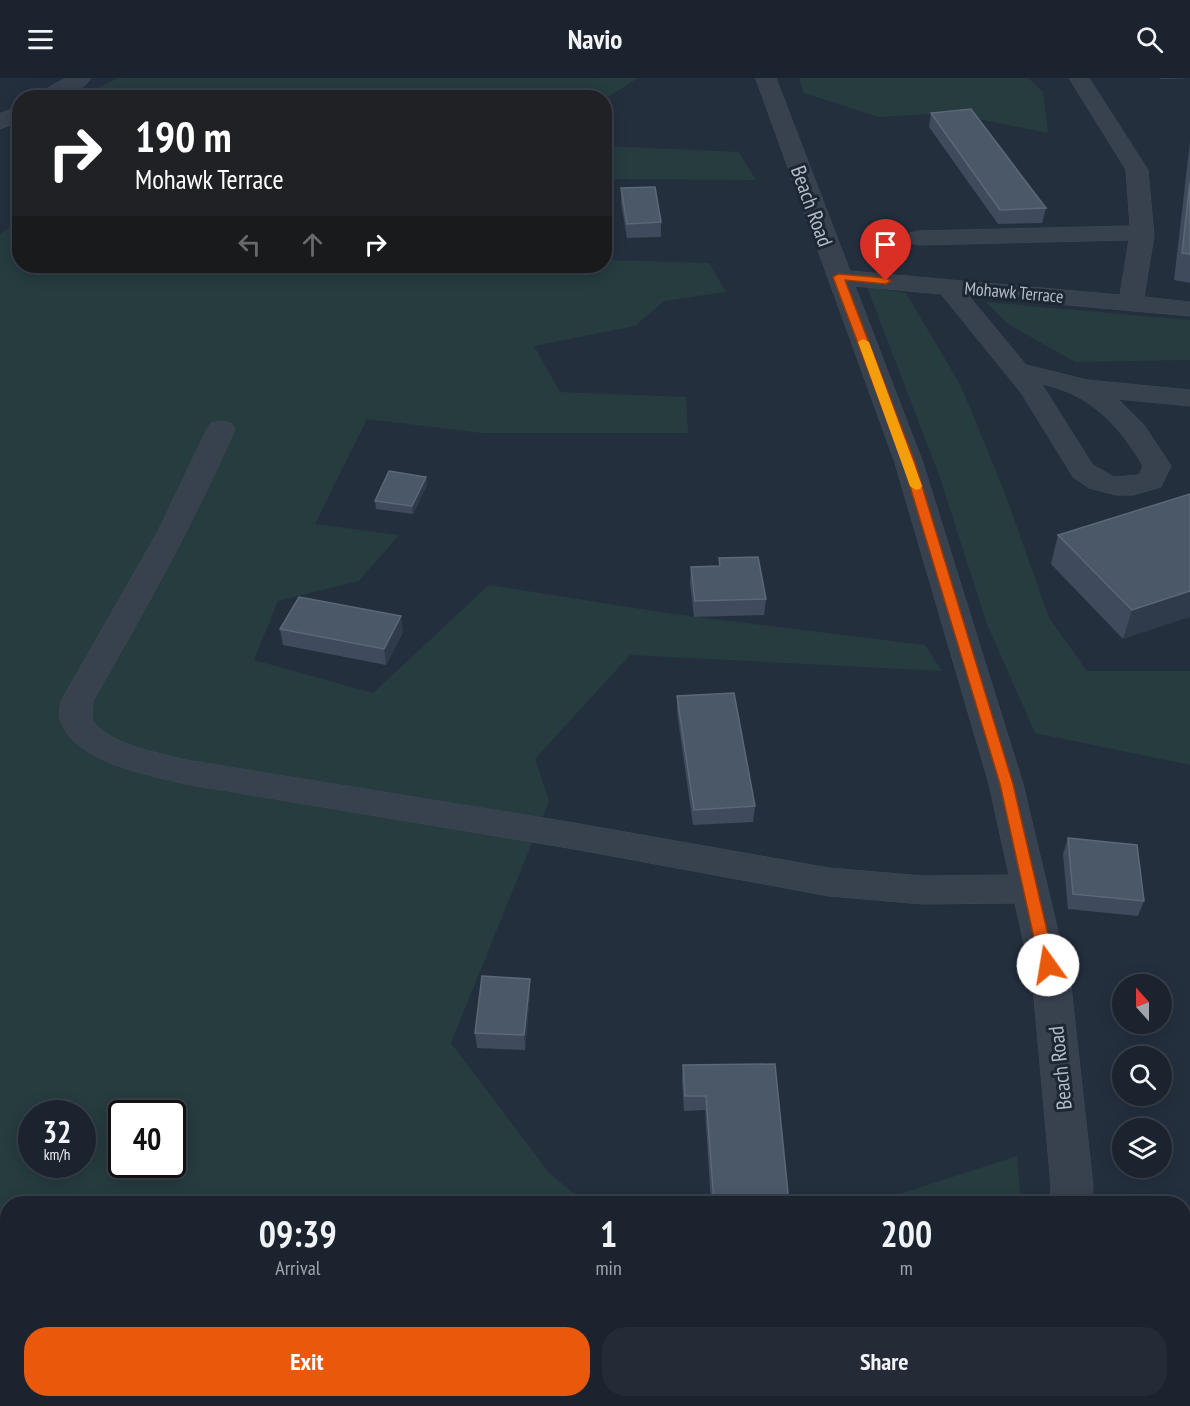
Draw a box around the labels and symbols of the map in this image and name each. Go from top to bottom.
street label: Beach Road [785,162,839,250]
pin [860,219,911,281]
street label: Mohawk Terrace [964,276,1064,308]
position arrow [1016,933,1080,997]
north arrow [1112,974,1172,1034]
street label: Beach Road [1042,1025,1078,1111]
speed limit sign: 40 [108,1100,186,1178]

